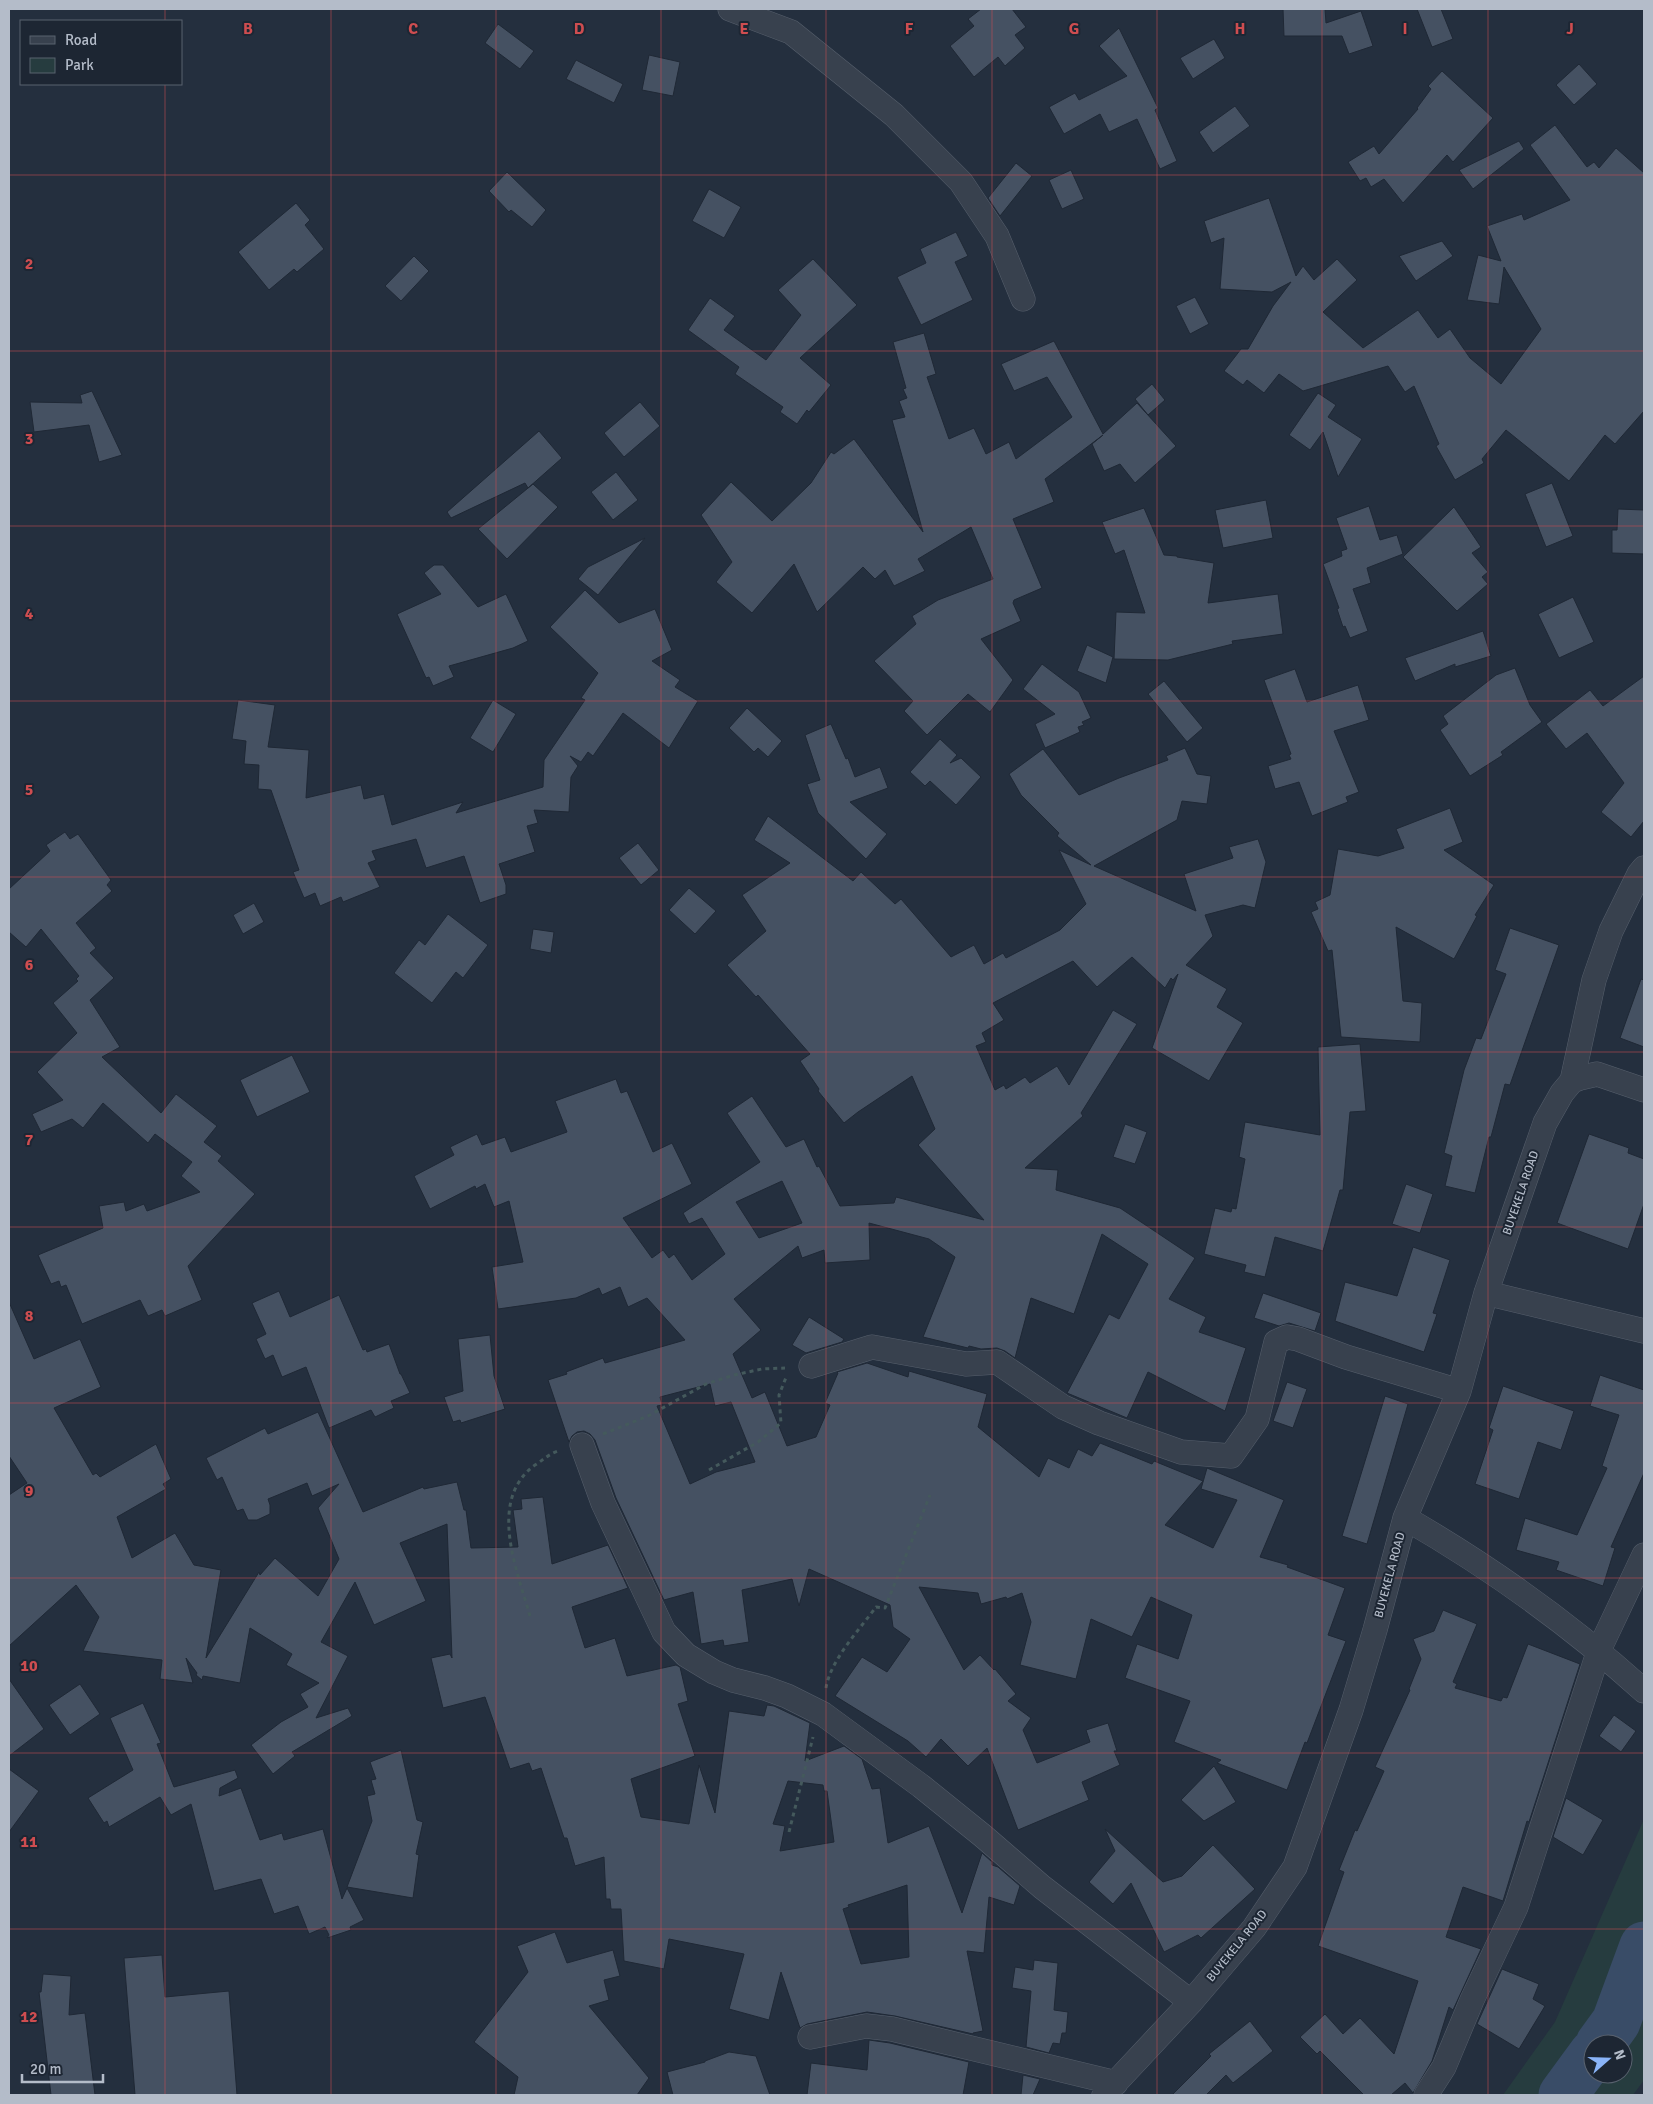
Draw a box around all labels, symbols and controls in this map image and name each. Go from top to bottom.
text: B [243,19,253,39]
text: C [408,19,418,39]
text: D [574,19,585,39]
text: E [739,19,749,39]
text: F [905,19,914,39]
text: G [1069,19,1079,39]
text: H [1235,19,1245,39]
text: I [1402,19,1408,39]
text: J [1566,19,1574,39]
legend [20,20,182,85]
text: Road [65,31,97,49]
text: Park [65,56,94,74]
text: 2 [25,254,33,274]
text: 3 [25,429,33,449]
text: 4 [25,604,34,624]
text: 5 [25,780,33,800]
text: 6 [25,955,34,975]
text: 7 [25,1130,34,1150]
street label: BUYEKELA ROAD [1500,1149,1542,1237]
text: 8 [25,1306,34,1326]
text: 9 [25,1481,34,1501]
street label: BUYEKELA ROAD [1371,1530,1409,1619]
text: 10 [20,1656,38,1676]
text: 11 [20,1832,38,1852]
street label: BUYEKELA ROAD [1203,1907,1271,1985]
text: 12 [20,2007,38,2027]
north arrow [1583,2034,1633,2084]
text: N [1610,2047,1629,2062]
scale bar [22,2052,104,2084]
text: 20 m [30,2060,61,2078]

